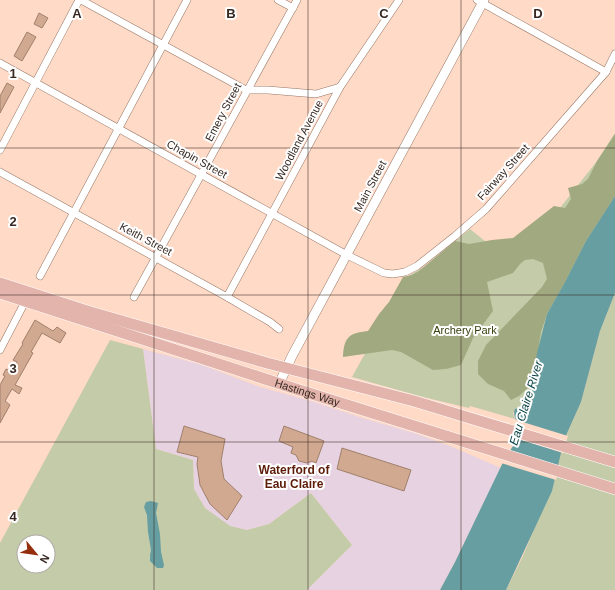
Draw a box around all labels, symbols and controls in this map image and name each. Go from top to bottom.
text: A [72,6,82,21]
text: B [226,6,236,21]
text: C [379,6,389,21]
text: D [533,6,543,21]
text: 1 [9,66,17,81]
street label: Emery Street [203,81,243,143]
street label: Woodland Avenue [273,98,325,182]
street label: Chapin Street [165,137,229,181]
street label: Fairway Street [475,142,531,202]
street label: Main Street [351,158,389,214]
text: 2 [9,214,17,229]
street label: Keith Street [118,220,174,258]
park label: Archery Park [433,324,497,336]
water label: Eau Claire River [507,358,546,447]
text: 3 [9,361,17,376]
street label: Hastings Way [273,377,342,409]
district label: Waterford of Eau Claire [259,463,330,491]
text: 4 [9,509,17,524]
north arrow [16,534,56,574]
text: N [38,552,52,565]

